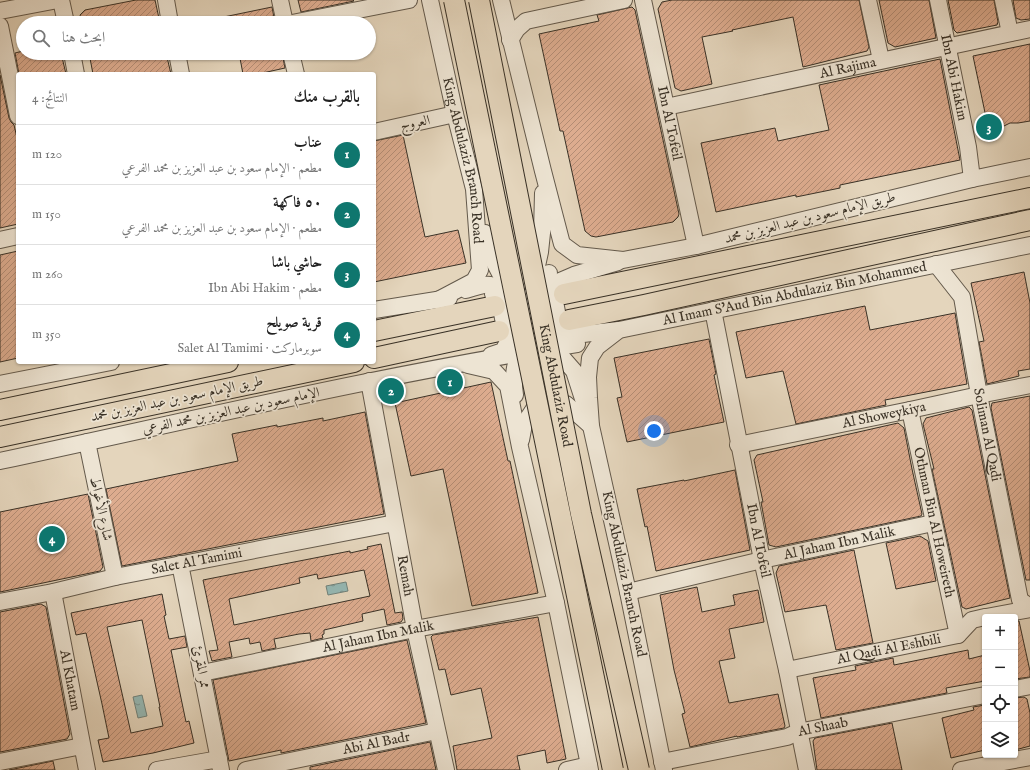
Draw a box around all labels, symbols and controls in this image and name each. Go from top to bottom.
search box [16,16,376,60]
icon: search [30,27,52,49]
text: ابحث هنا [62,28,105,47]
street label: Ibn Abi Hakim [936,33,971,122]
street label: Al Rajima [817,53,879,83]
street label: King Abdulaziz Branch Road [438,75,487,245]
street label: Ibn Al Tofeil [653,84,686,162]
text: بالقرب منك [293,87,360,108]
text: النتائج: 4 [32,90,67,107]
street label: العروج [398,111,432,138]
pin: 3 [976,112,1002,142]
text: عناب [294,133,322,152]
text: 120 m [32,146,62,163]
text: 1 [345,146,349,163]
text: مطعم · الإمام سعود بن عبد العزيز بن محمد الفرعي [122,160,322,177]
street label: طريق الإمام سعود بن عبد العزيز بن محمد [723,188,898,251]
text: ٥٠ فاكهة [273,193,322,212]
text: 150 m [32,206,61,223]
text: 2 [344,206,350,223]
text: مطعم · الإمام سعود بن عبد العزيز بن محمد الفرعي [122,220,322,237]
text: حاشي باشا [272,253,322,272]
street label: Al Imam S'Aud Bin Abdulaziz Bin Mohammed [660,258,929,330]
text: 260 m [32,266,63,283]
text: 3 [345,266,349,283]
text: مطعم · Ibn Abi Hakim [208,280,322,297]
text: قرية صويلح [266,313,322,332]
street label: King Abdulaziz Road [534,322,577,449]
text: 350 m [32,326,61,343]
text: 4 [344,326,350,343]
text: سوبرماركت · Salet Al Tamimi [178,340,322,357]
pin: 1 [437,367,463,397]
street label: طريق الإمام سعود بن عبد العزيز بن محمد [89,372,266,429]
pin: 2 [378,376,404,406]
street label: الإمام سعود بن عبد العزيز بن محمد الفرعي [141,383,322,442]
street label: Soliman Al Qadi [969,387,1005,483]
street label: Al Showeykiya [840,398,928,433]
your location [644,421,664,441]
street label: Othman Bin Al Howeireth [909,445,959,600]
street label: شارع الأغواط [83,475,119,543]
street label: King Abdulaziz Branch Road [598,489,651,659]
street label: Ibn Al Tofeil [742,502,775,580]
street label: Al Jaham Ibn Malik [781,522,897,564]
pin: 4 [39,524,65,554]
street label: Salet Al Tamimi [150,544,244,579]
street label: Remah [392,554,418,598]
map controls [982,614,1018,758]
button: + [982,614,1018,650]
street label: Al Jaham Ibn Malik [320,617,436,657]
street label: Al Qadi Al Eshbili [834,630,943,669]
street label: ممر المقرئ [188,644,214,690]
street label: Al Khatam [55,647,85,713]
button: − [982,650,1018,686]
button: locate [982,686,1018,722]
street label: Al Shaab [795,713,850,741]
button: layers [982,722,1018,758]
street label: Abi Al Badr [340,728,411,759]

